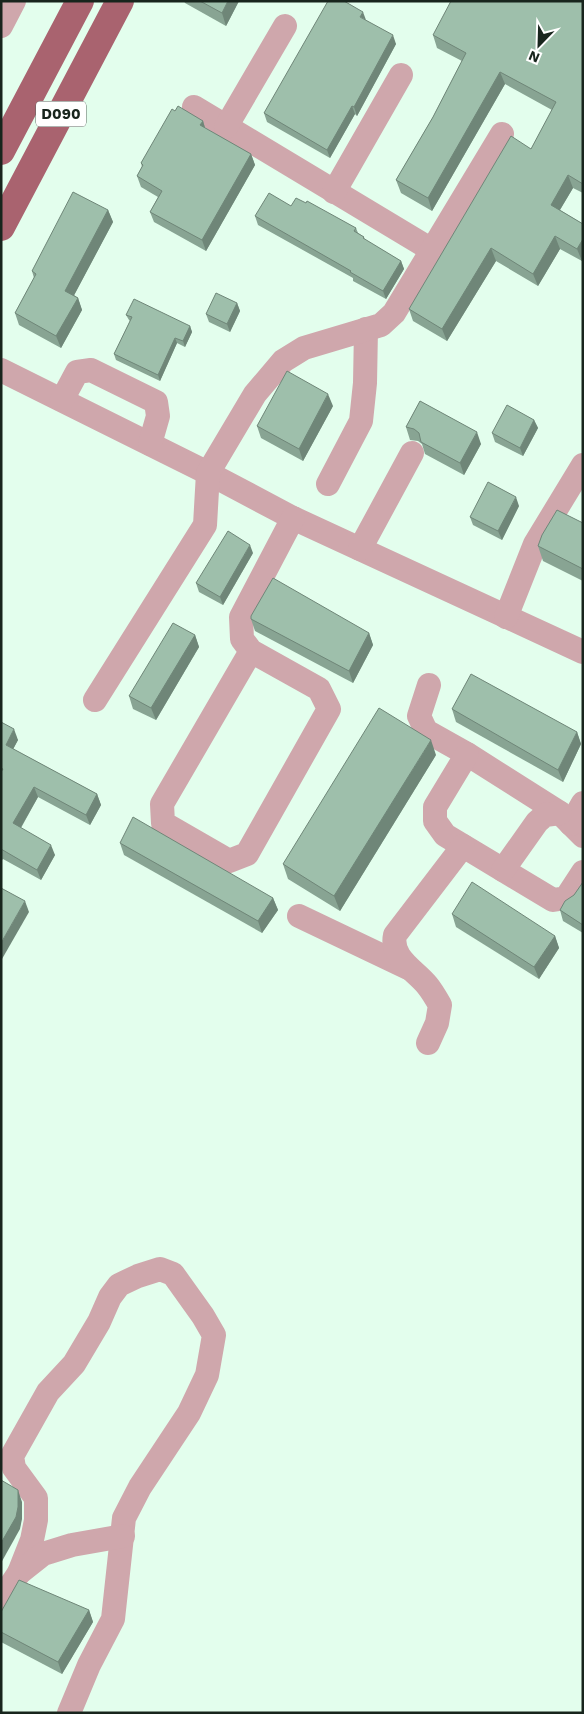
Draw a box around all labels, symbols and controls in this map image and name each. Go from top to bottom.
north arrow [514,20,564,70]
text: N [526,48,542,66]
road number: D090 [36,102,86,126]

